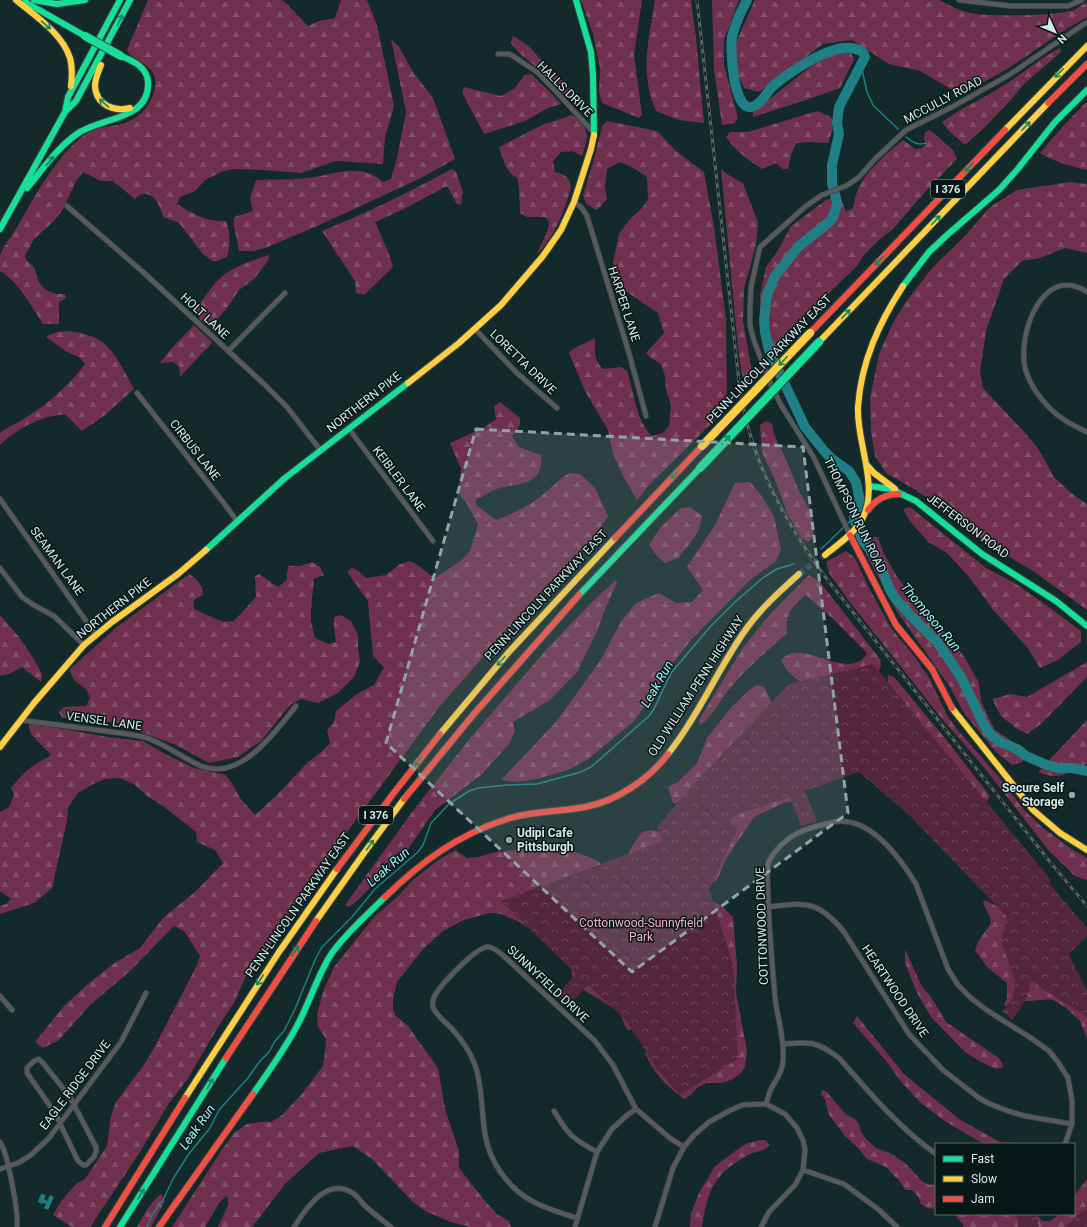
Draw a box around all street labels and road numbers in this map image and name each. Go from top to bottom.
street label: HALLS DRIVE [534,58,596,120]
street label: MCCULLY ROAD [901,73,985,127]
road number: I 376 [931,180,965,198]
street label: HARPER LANE [605,265,643,344]
street label: HOLT LANE [178,290,232,342]
street label: PENN-LINCOLN PARKWAY EAST [704,292,834,426]
street label: LORETTA DRIVE [487,327,559,397]
street label: NORTHERN PIKE [324,369,404,435]
street label: CIRBUS LANE [167,417,223,483]
street label: KEIBLER LANE [370,443,428,515]
street label: THOMPSON RUN ROAD [821,455,889,575]
street label: JEFFERSON ROAD [924,491,1012,561]
street label: SEAMAN LANE [27,524,87,598]
street label: PENN-LINCOLN PARKWAY EAST [482,527,610,663]
street label: NORTHERN PIKE [74,575,154,641]
street label: OLD WILLIAM PENN HIGHWAY [645,612,747,759]
street label: VENSEL LANE [65,709,143,733]
road number: I 376 [359,806,393,824]
street label: PENN-LINCOLN PARKWAY EAST [243,830,353,980]
street label: COTTONWOOD DRIVE [753,867,771,985]
street label: HEARTWOOD DRIVE [859,942,931,1040]
street label: SUNNYFIELD DRIVE [504,943,592,1025]
street label: EAGLE RIDGE DRIVE [37,1037,113,1133]

